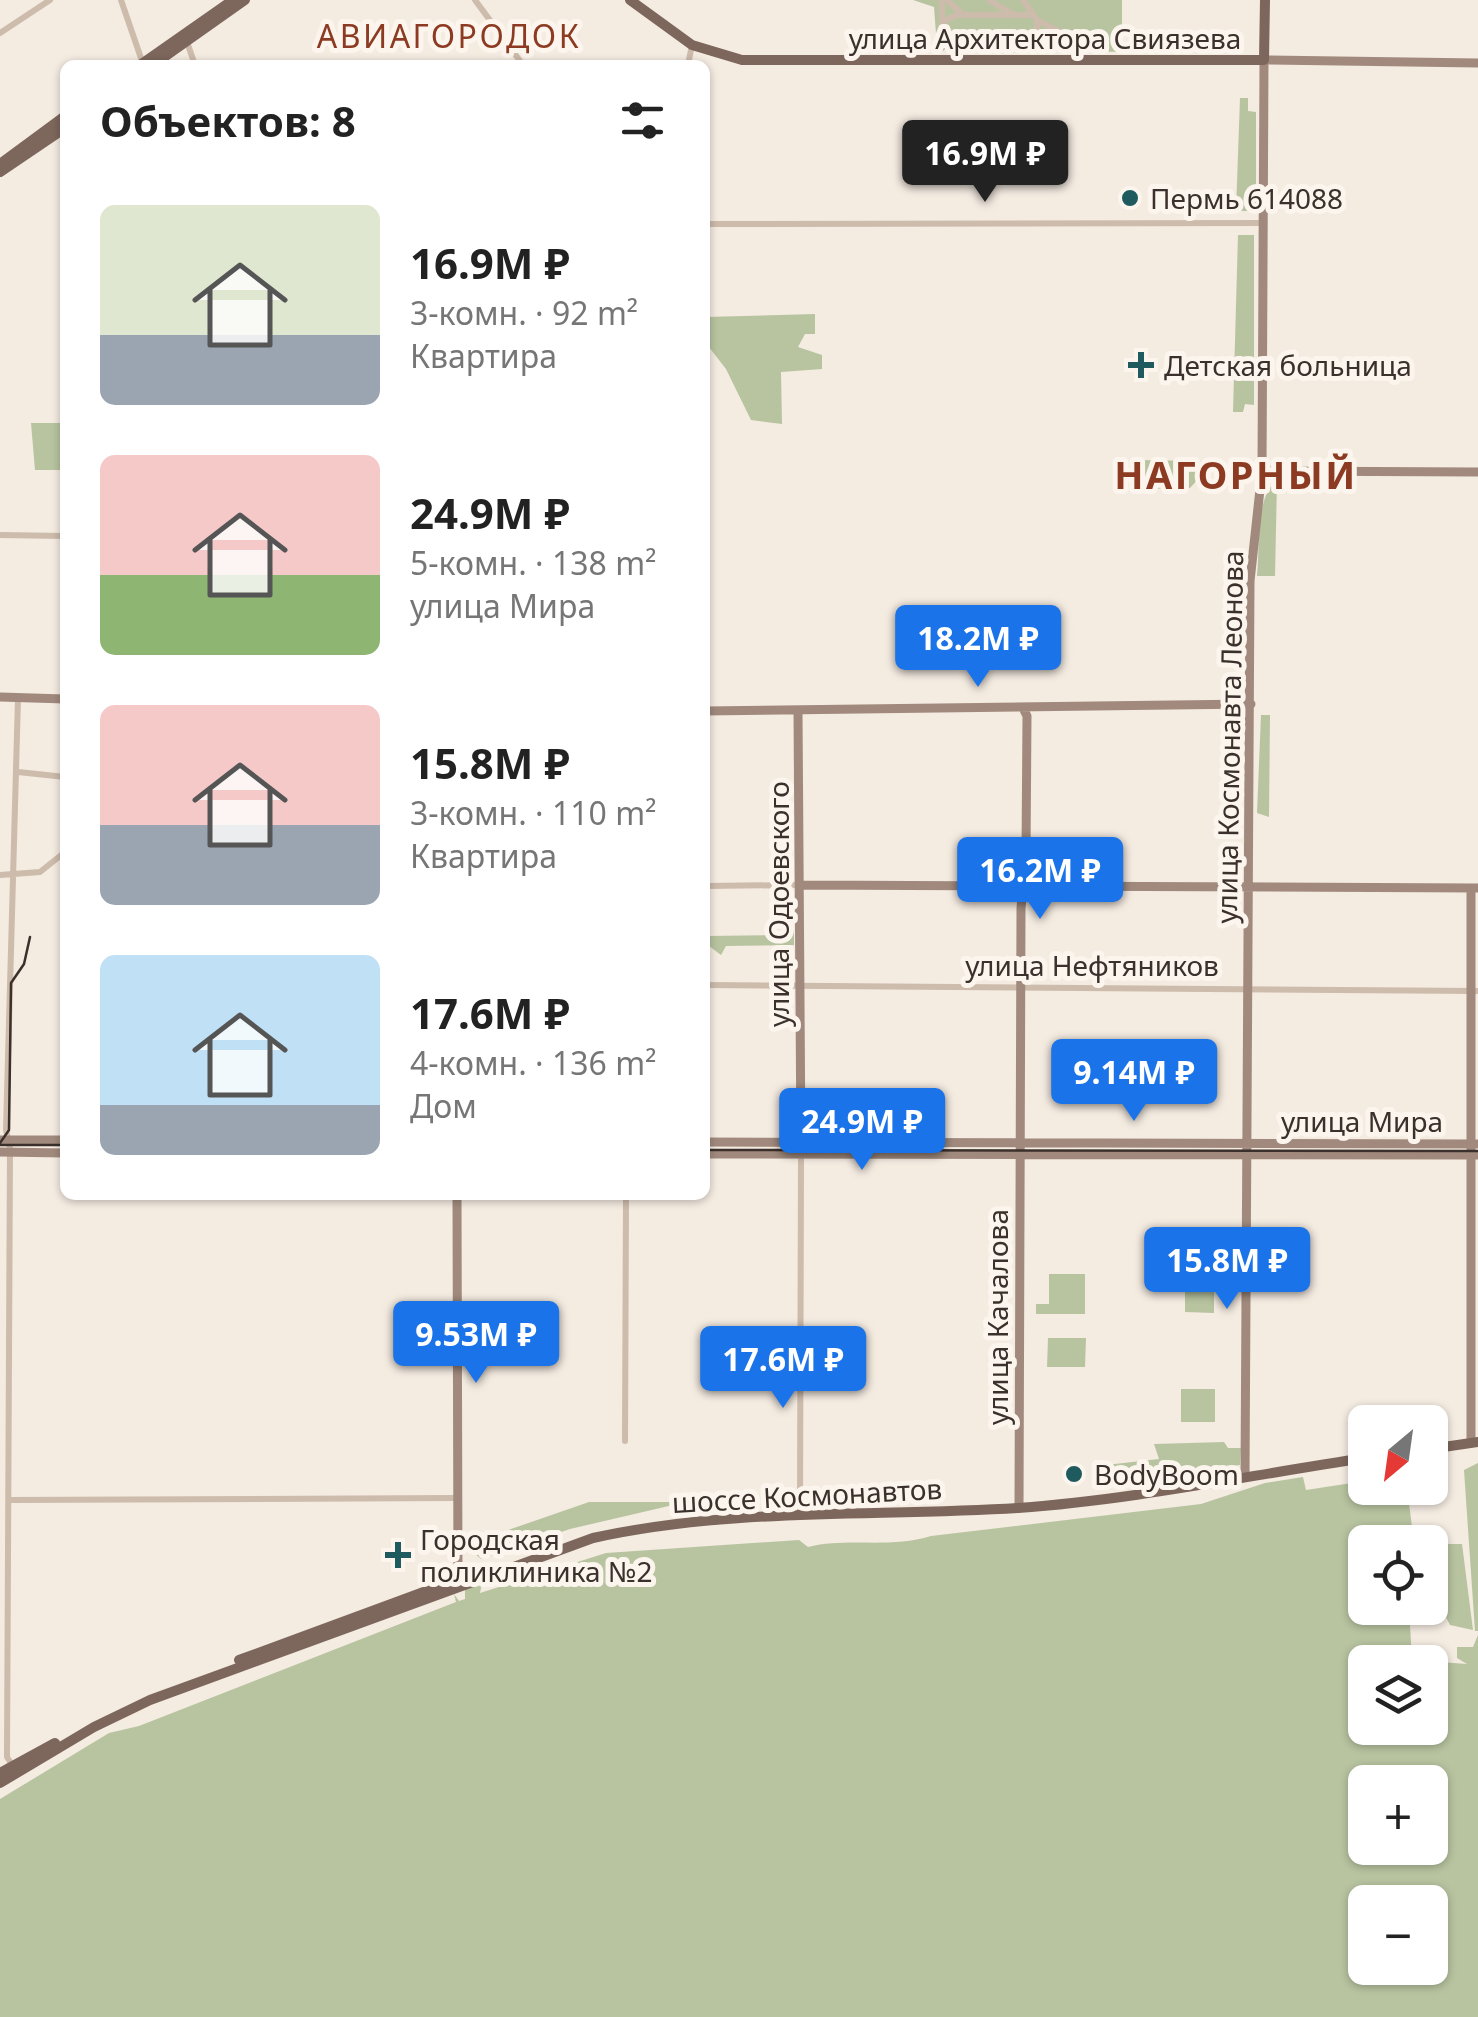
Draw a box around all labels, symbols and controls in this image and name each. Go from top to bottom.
district label: АВИАГОРОДОК [317,14,581,57]
street label: улица Архитектора Свиязева [849,19,1241,57]
text: Объектов: 8 [100,92,356,149]
icon: filters [615,93,670,148]
pin: 16.9M ₽ [893,120,1077,205]
text: 16.9M ₽ [924,131,1046,174]
place label: Пермь 614088 [1150,179,1343,217]
marker: Пермь 614088 [1119,187,1141,209]
text: 16.9M ₽ [410,234,570,291]
icon: home [180,245,300,365]
text: 3-комн. · 92 m² [410,291,638,334]
text: Квартира [410,334,557,377]
place label: Детская больница [1164,346,1412,384]
marker: Детская больница [1128,352,1154,378]
district label: НАГОРНЫЙ [1114,448,1358,500]
text: 24.9M ₽ [410,484,570,541]
icon: home [180,495,300,615]
text: 5-комн. · 138 m² [410,541,656,584]
street label: улица Космонавта Леонова [1207,550,1251,924]
text: улица Мира [410,584,595,627]
pin: 18.2M ₽ [886,605,1070,690]
text: 18.2M ₽ [917,616,1039,659]
text: 15.8M ₽ [410,734,570,791]
icon: home [180,745,300,865]
street label: улица Одоевского [759,781,797,1027]
text: 3-комн. · 110 m² [410,791,656,834]
text: Квартира [410,834,557,877]
pin: 16.2M ₽ [948,837,1132,922]
text: 16.2M ₽ [979,848,1101,891]
street label: улица Нефтяников [965,946,1219,984]
text: 17.6M ₽ [410,984,570,1041]
icon: home [180,995,300,1115]
pin: 9.14M ₽ [1042,1039,1226,1124]
text: 4-комн. · 136 m² [410,1041,656,1084]
text: 9.14M ₽ [1073,1050,1195,1093]
text: Дом [410,1084,477,1127]
pin: 24.9M ₽ [770,1088,954,1173]
text: 24.9M ₽ [801,1099,923,1142]
street label: улица Мира [1281,1102,1443,1140]
street label: улица Качалова [978,1209,1016,1425]
pin: 15.8M ₽ [1135,1227,1319,1312]
text: 15.8M ₽ [1166,1238,1288,1281]
pin: 9.53M ₽ [384,1301,568,1386]
text: 9.53M ₽ [415,1312,537,1355]
pin: 17.6M ₽ [691,1326,875,1411]
text: 17.6M ₽ [722,1337,844,1380]
north arrow [1348,1405,1448,1505]
map controls [1348,1405,1448,1985]
place label: BodyBoom [1094,1455,1239,1493]
marker: BodyBoom [1063,1463,1085,1485]
street label: шоссе Космонавтов [671,1469,943,1521]
place label: Городская поликлиника №2 [420,1520,652,1590]
button: locate [1348,1525,1448,1625]
marker: Городская поликлиника №2 [385,1542,411,1568]
button: layers [1348,1645,1448,1745]
button: + [1348,1765,1448,1865]
button: − [1348,1885,1448,1985]

